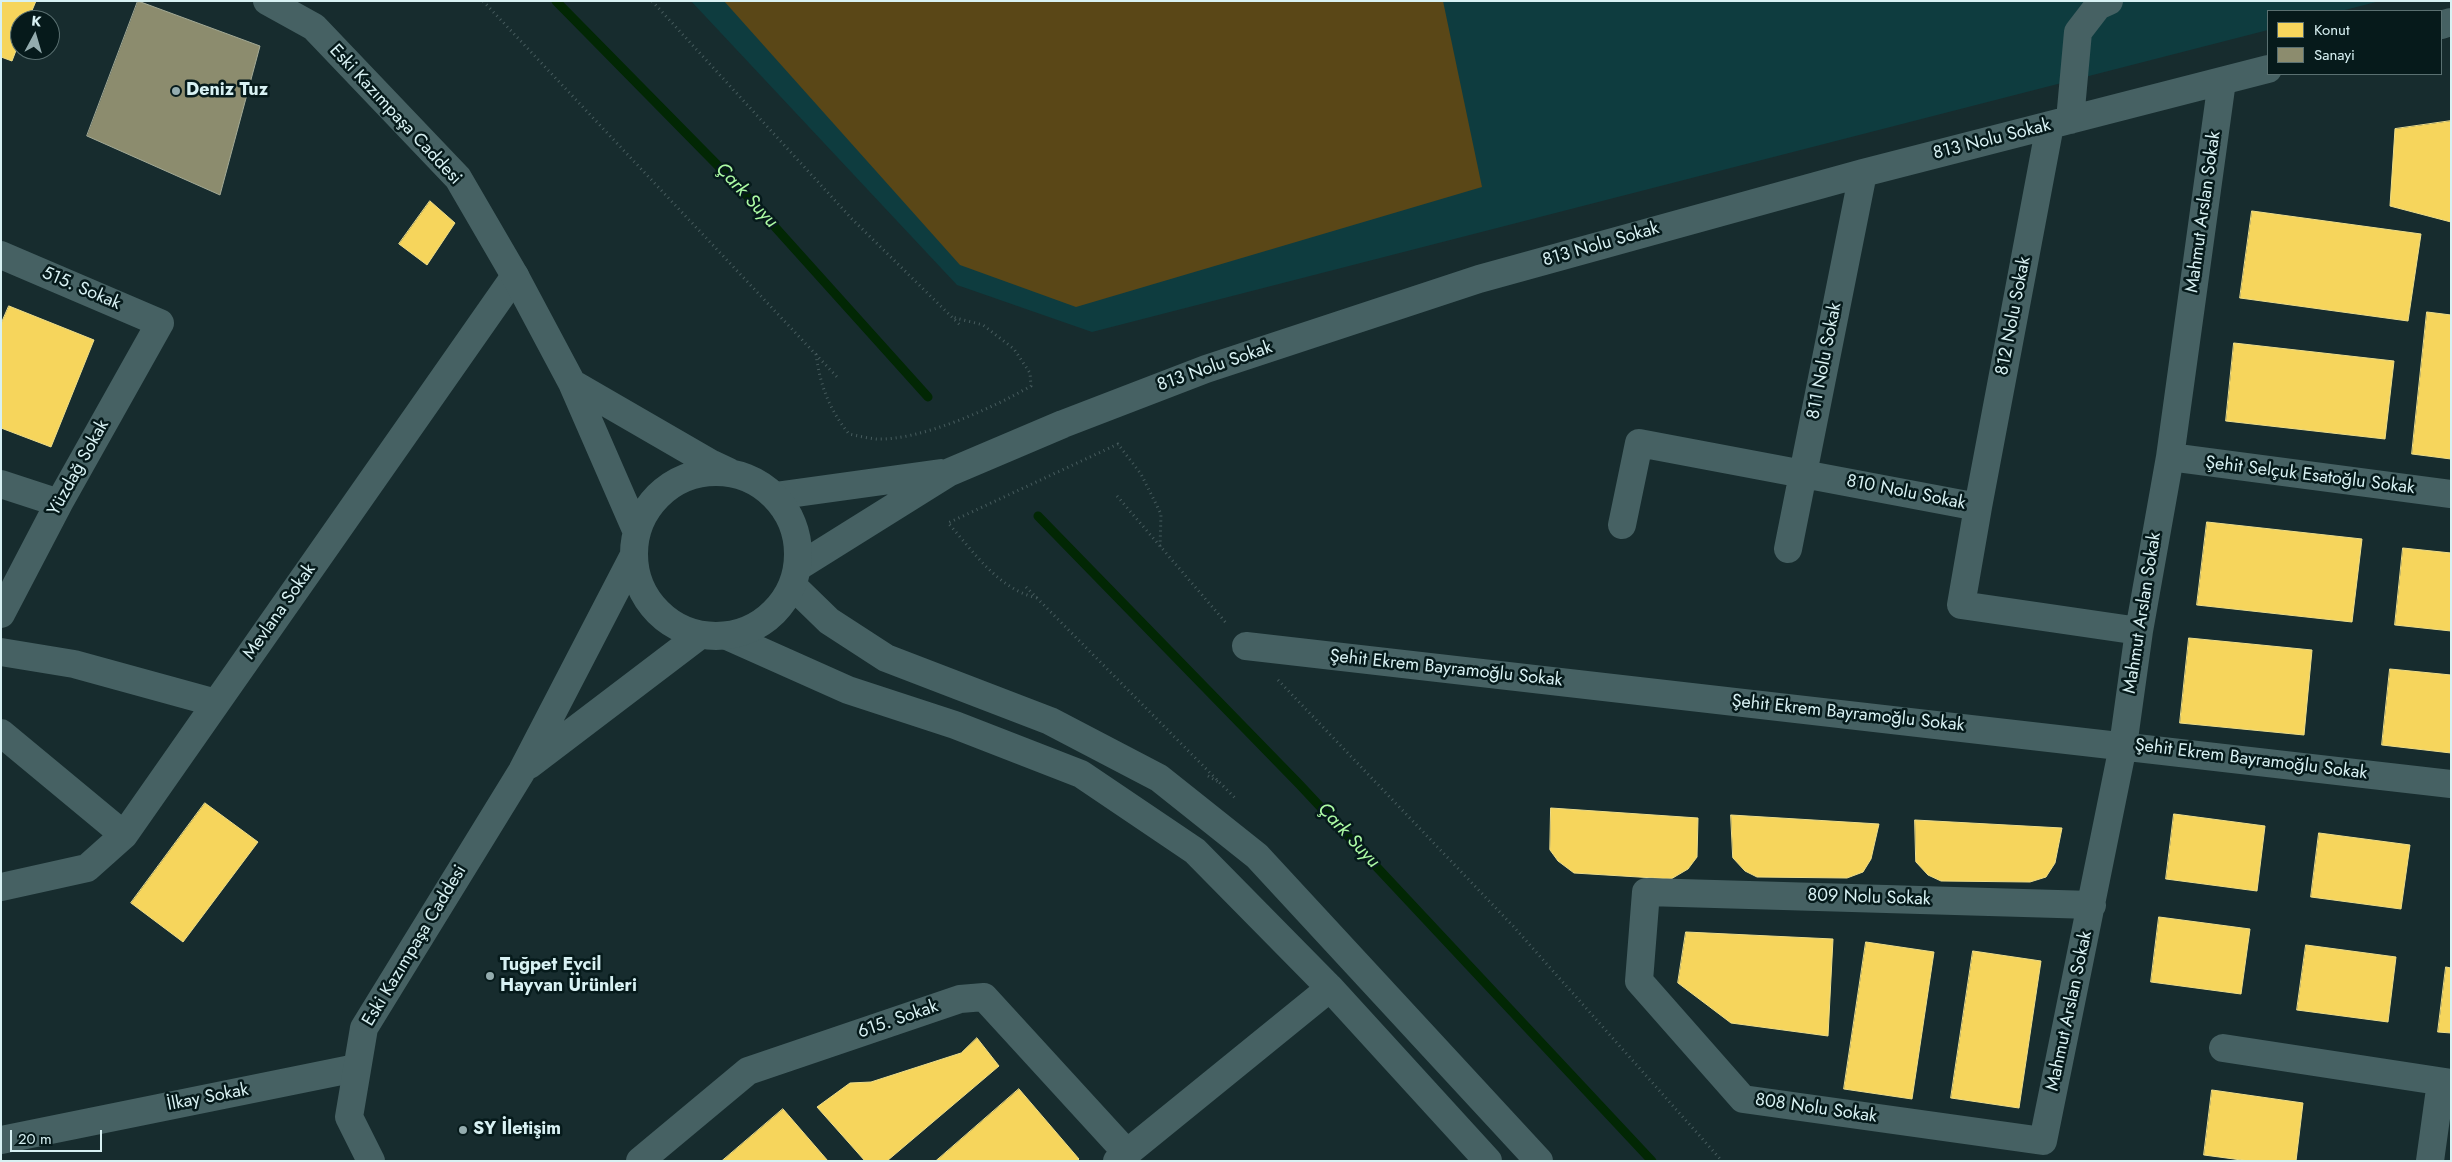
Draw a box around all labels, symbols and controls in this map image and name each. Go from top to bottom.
north arrow [10,10,60,60]
legend [2267,10,2442,75]
text: K [31,11,42,32]
text: Konut [2314,19,2350,41]
street label: Eski Kazımpaşa Caddesi [324,40,466,190]
text: Sanayi [2314,44,2355,66]
place label: Deniz Tuz [186,80,268,102]
marker: Deniz Tuz [170,85,182,97]
street label: 813 Nolu Sokak [1931,115,2053,165]
street label: Mahmut Arslan Sokak [2182,130,2226,294]
water label: Çark Suyu [710,159,782,233]
street label: 813 Nolu Sokak [1540,218,1662,272]
street label: 812 Nolu Sokak [1992,255,2036,377]
street label: 515. Sokak [38,263,124,315]
street label: 811 Nolu Sokak [1803,301,1847,421]
street label: 813 Nolu Sokak [1155,337,1275,397]
street label: Yüzdağ Sokak [44,416,114,520]
street label: Şehit Selçuk Esatoğlu Sokak [2204,452,2416,500]
street label: 810 Nolu Sokak [1845,471,1967,515]
street label: Mahmut Arslan Sokak [2120,531,2166,695]
street label: Mevlana Sokak [239,560,321,664]
street label: Şehit Ekrem Bayramoğlu Sokak [1328,646,1564,692]
street label: Şehit Ekrem Bayramoğlu Sokak [1730,691,1966,737]
street label: Şehit Ekrem Bayramoğlu Sokak [2134,735,2368,785]
water label: Çark Suyu [1312,799,1384,873]
street label: Eski Kazımpaşa Caddesi [358,862,472,1030]
street label: 809 Nolu Sokak [1807,885,1931,911]
street label: Mahmut Arslan Sokak [2042,929,2098,1093]
place label: Tuğpet Evcil Hayvan Ürünleri [500,955,637,998]
marker: Tuğpet Evcil Hayvan Ürünleri [484,970,496,982]
street label: 615. Sokak [855,996,941,1044]
street label: İlkay Sokak [165,1080,251,1116]
street label: 808 Nolu Sokak [1754,1090,1878,1128]
place label: SY İletişim [473,1119,561,1141]
scale bar [12,1120,105,1152]
marker: SY İletişim [457,1124,469,1136]
text: 20 m [18,1128,52,1150]

